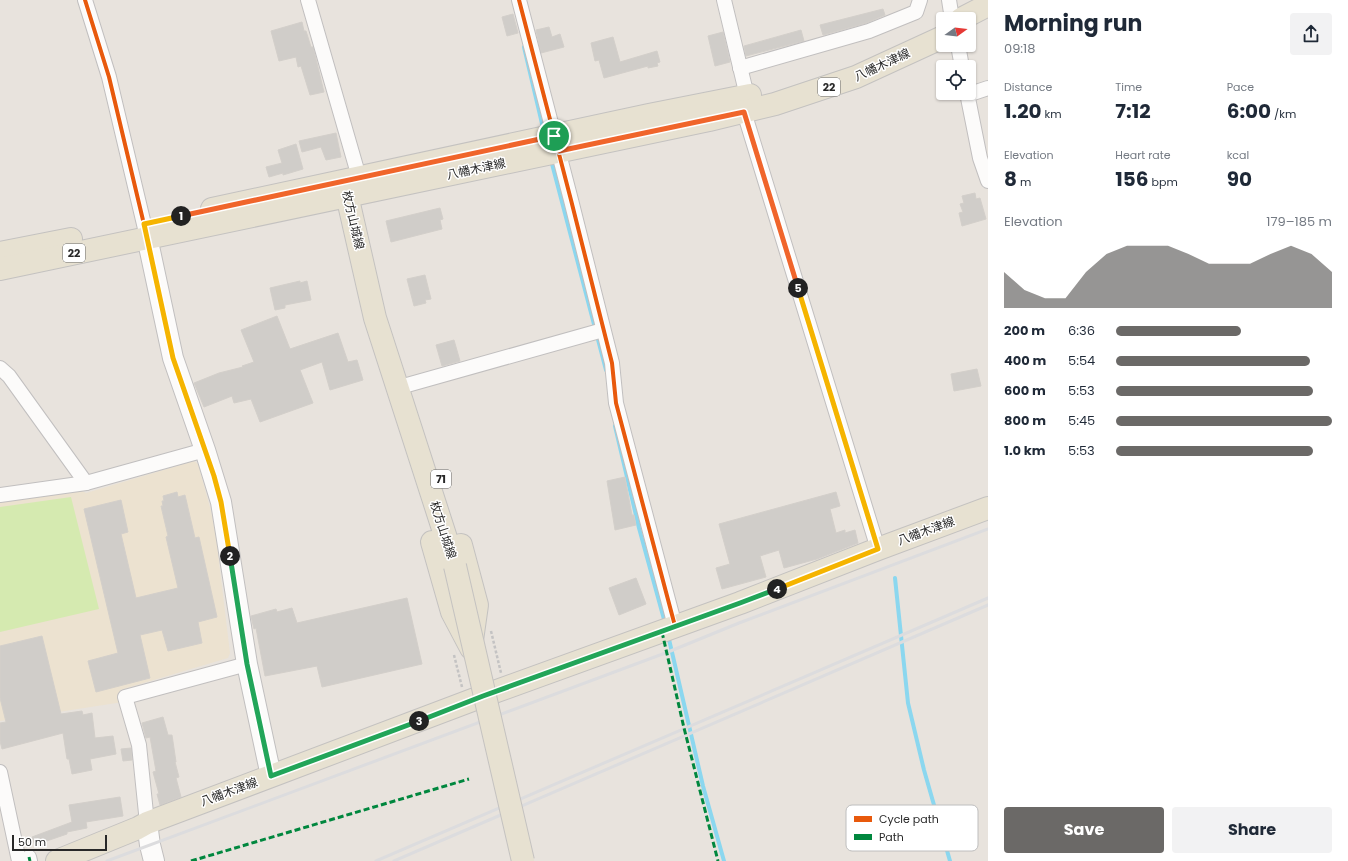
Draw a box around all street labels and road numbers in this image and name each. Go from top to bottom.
street label: 八幡木津線 [851,44,913,85]
road number: 22 [818,78,840,96]
street label: 八幡木津線 [445,154,507,183]
street label: 枚方山城線 [338,189,369,251]
road number: 22 [63,244,85,262]
road number: 71 [431,470,451,488]
street label: 枚方山城線 [426,499,461,561]
street label: 八幡木津線 [895,512,957,549]
street label: 八幡木津線 [198,773,260,810]

